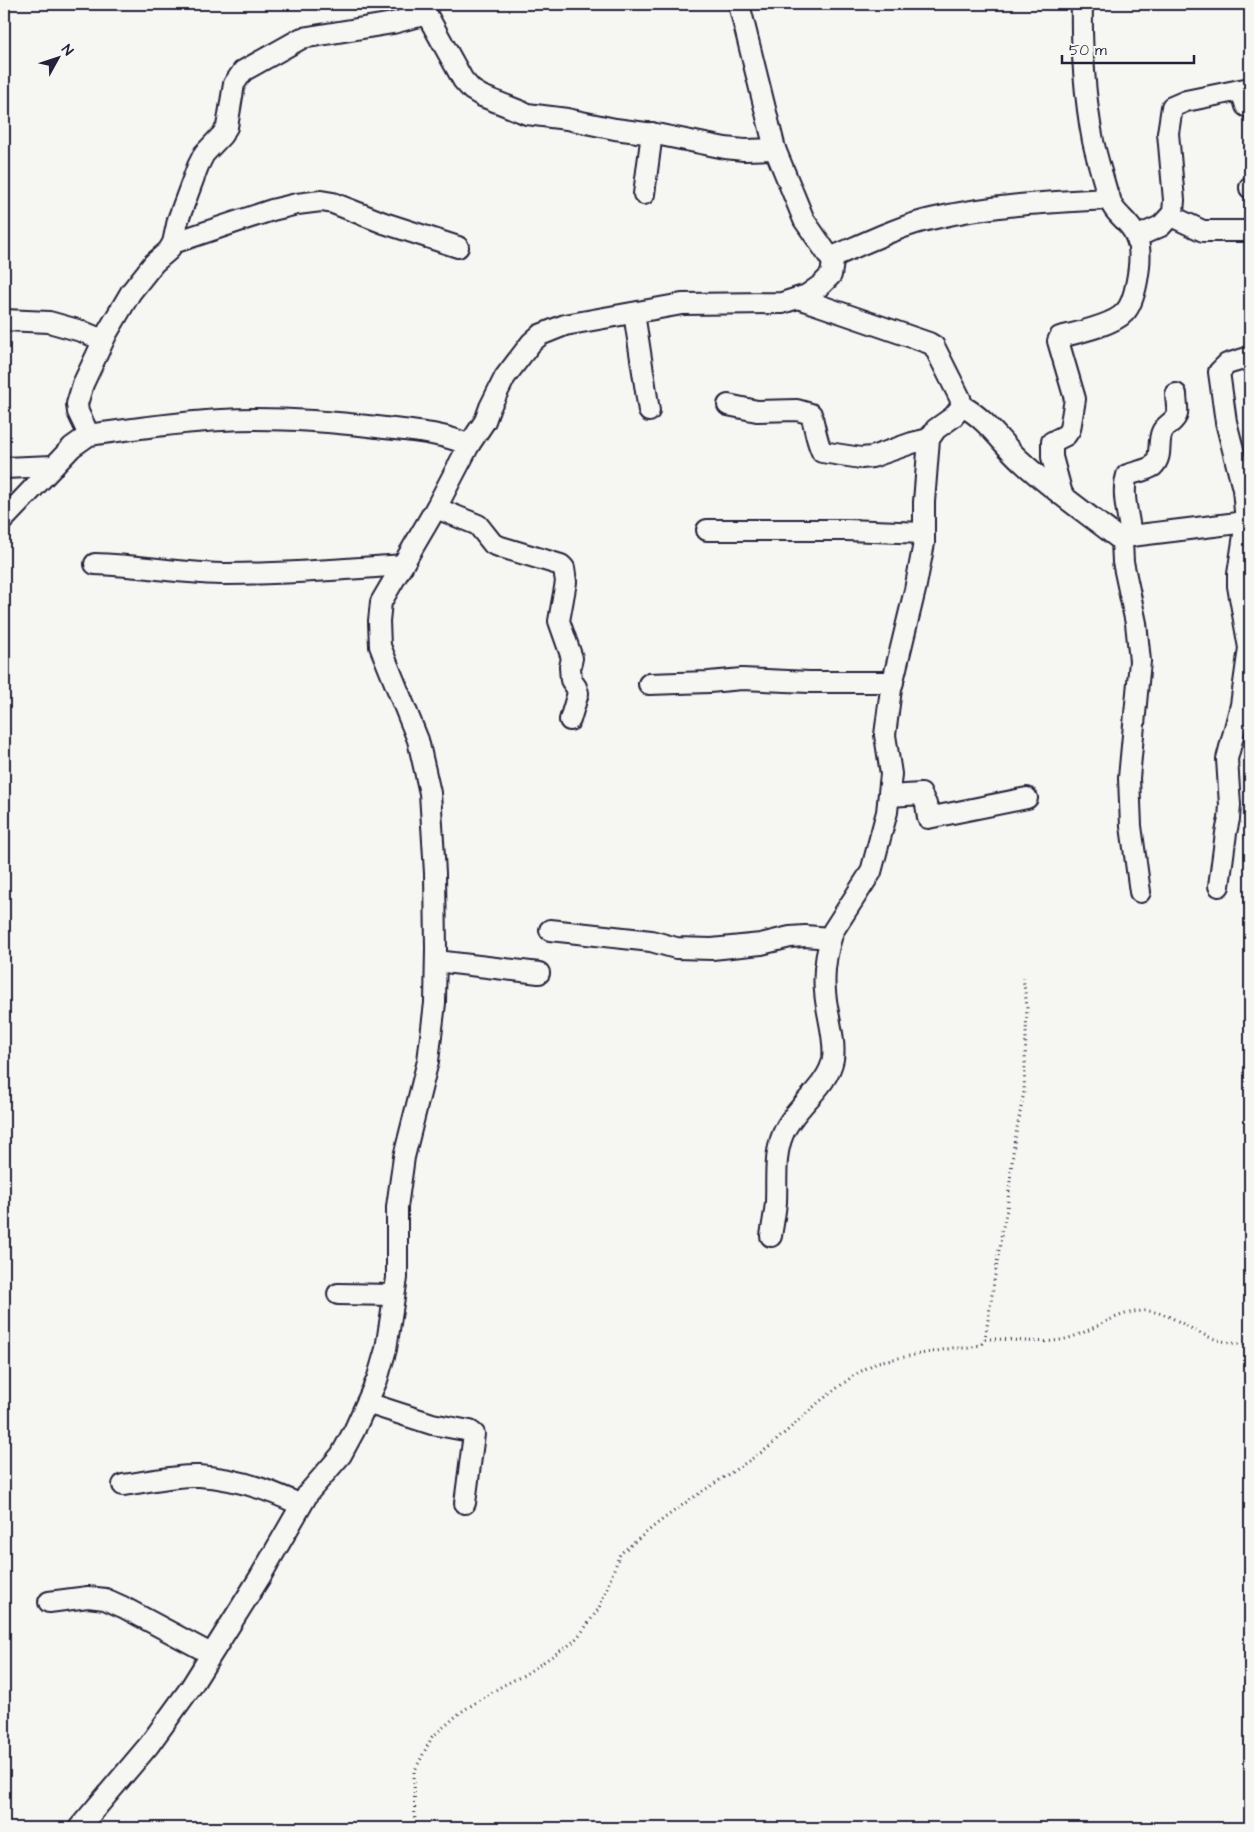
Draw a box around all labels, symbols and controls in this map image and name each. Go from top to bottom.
north arrow [32,32,82,82]
scale bar [1062,32,1194,64]
text: N [57,40,78,60]
text: 50 m [1069,40,1107,61]

